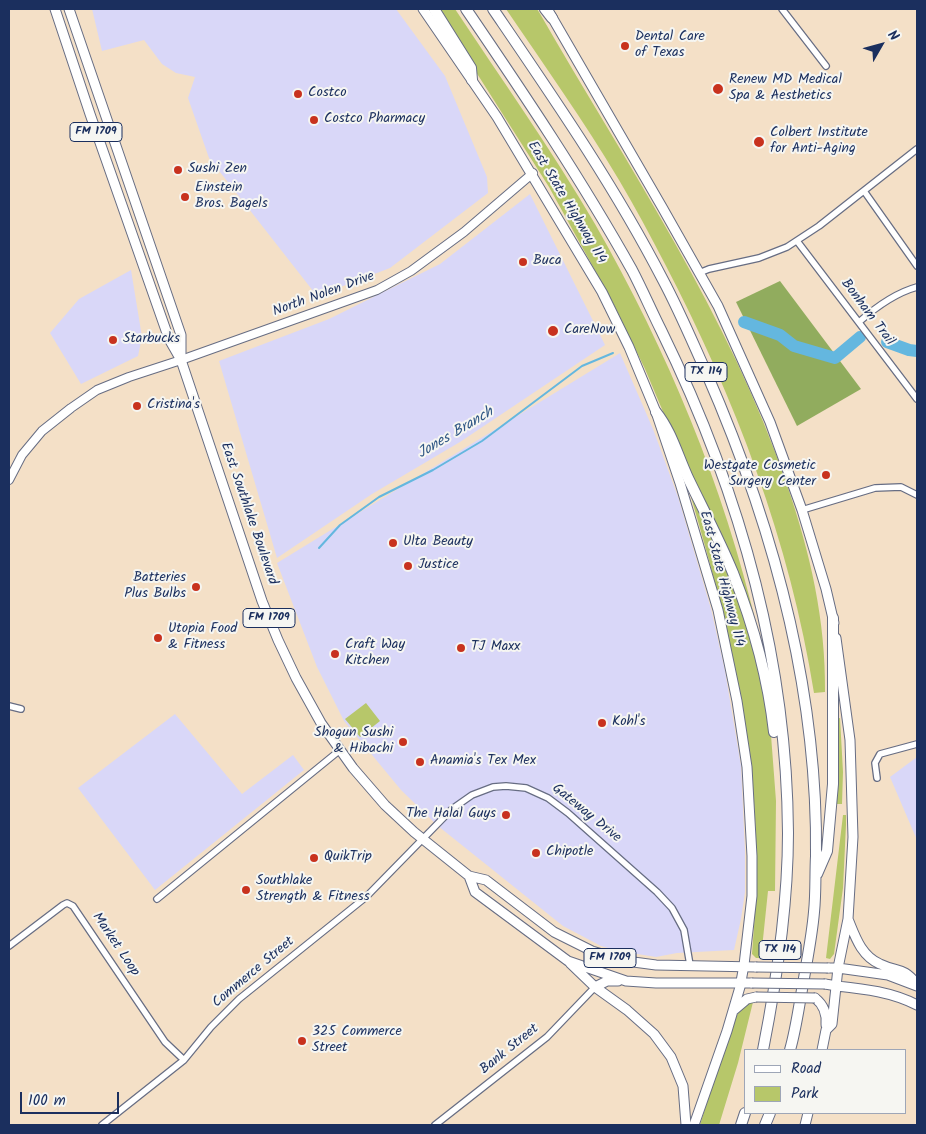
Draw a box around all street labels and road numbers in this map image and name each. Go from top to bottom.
road number: FM 1709 [70,122,122,142]
street label: East State Highway 114 [523,139,609,267]
street label: North Nolen Drive [271,269,377,321]
street label: Bonham Trail [837,276,897,350]
road number: TX 114 [685,362,727,382]
street label: East Southlake Boulevard [216,441,280,587]
street label: East State Highway 114 [695,509,747,649]
road number: FM 1709 [243,608,295,628]
street label: Gateway Drive [548,781,624,847]
street label: Market Loop [88,910,142,980]
street label: Commerce Street [210,934,298,1012]
road number: TX 114 [759,940,801,960]
road number: FM 1709 [584,948,636,968]
street label: Bank Street [477,1021,543,1079]

